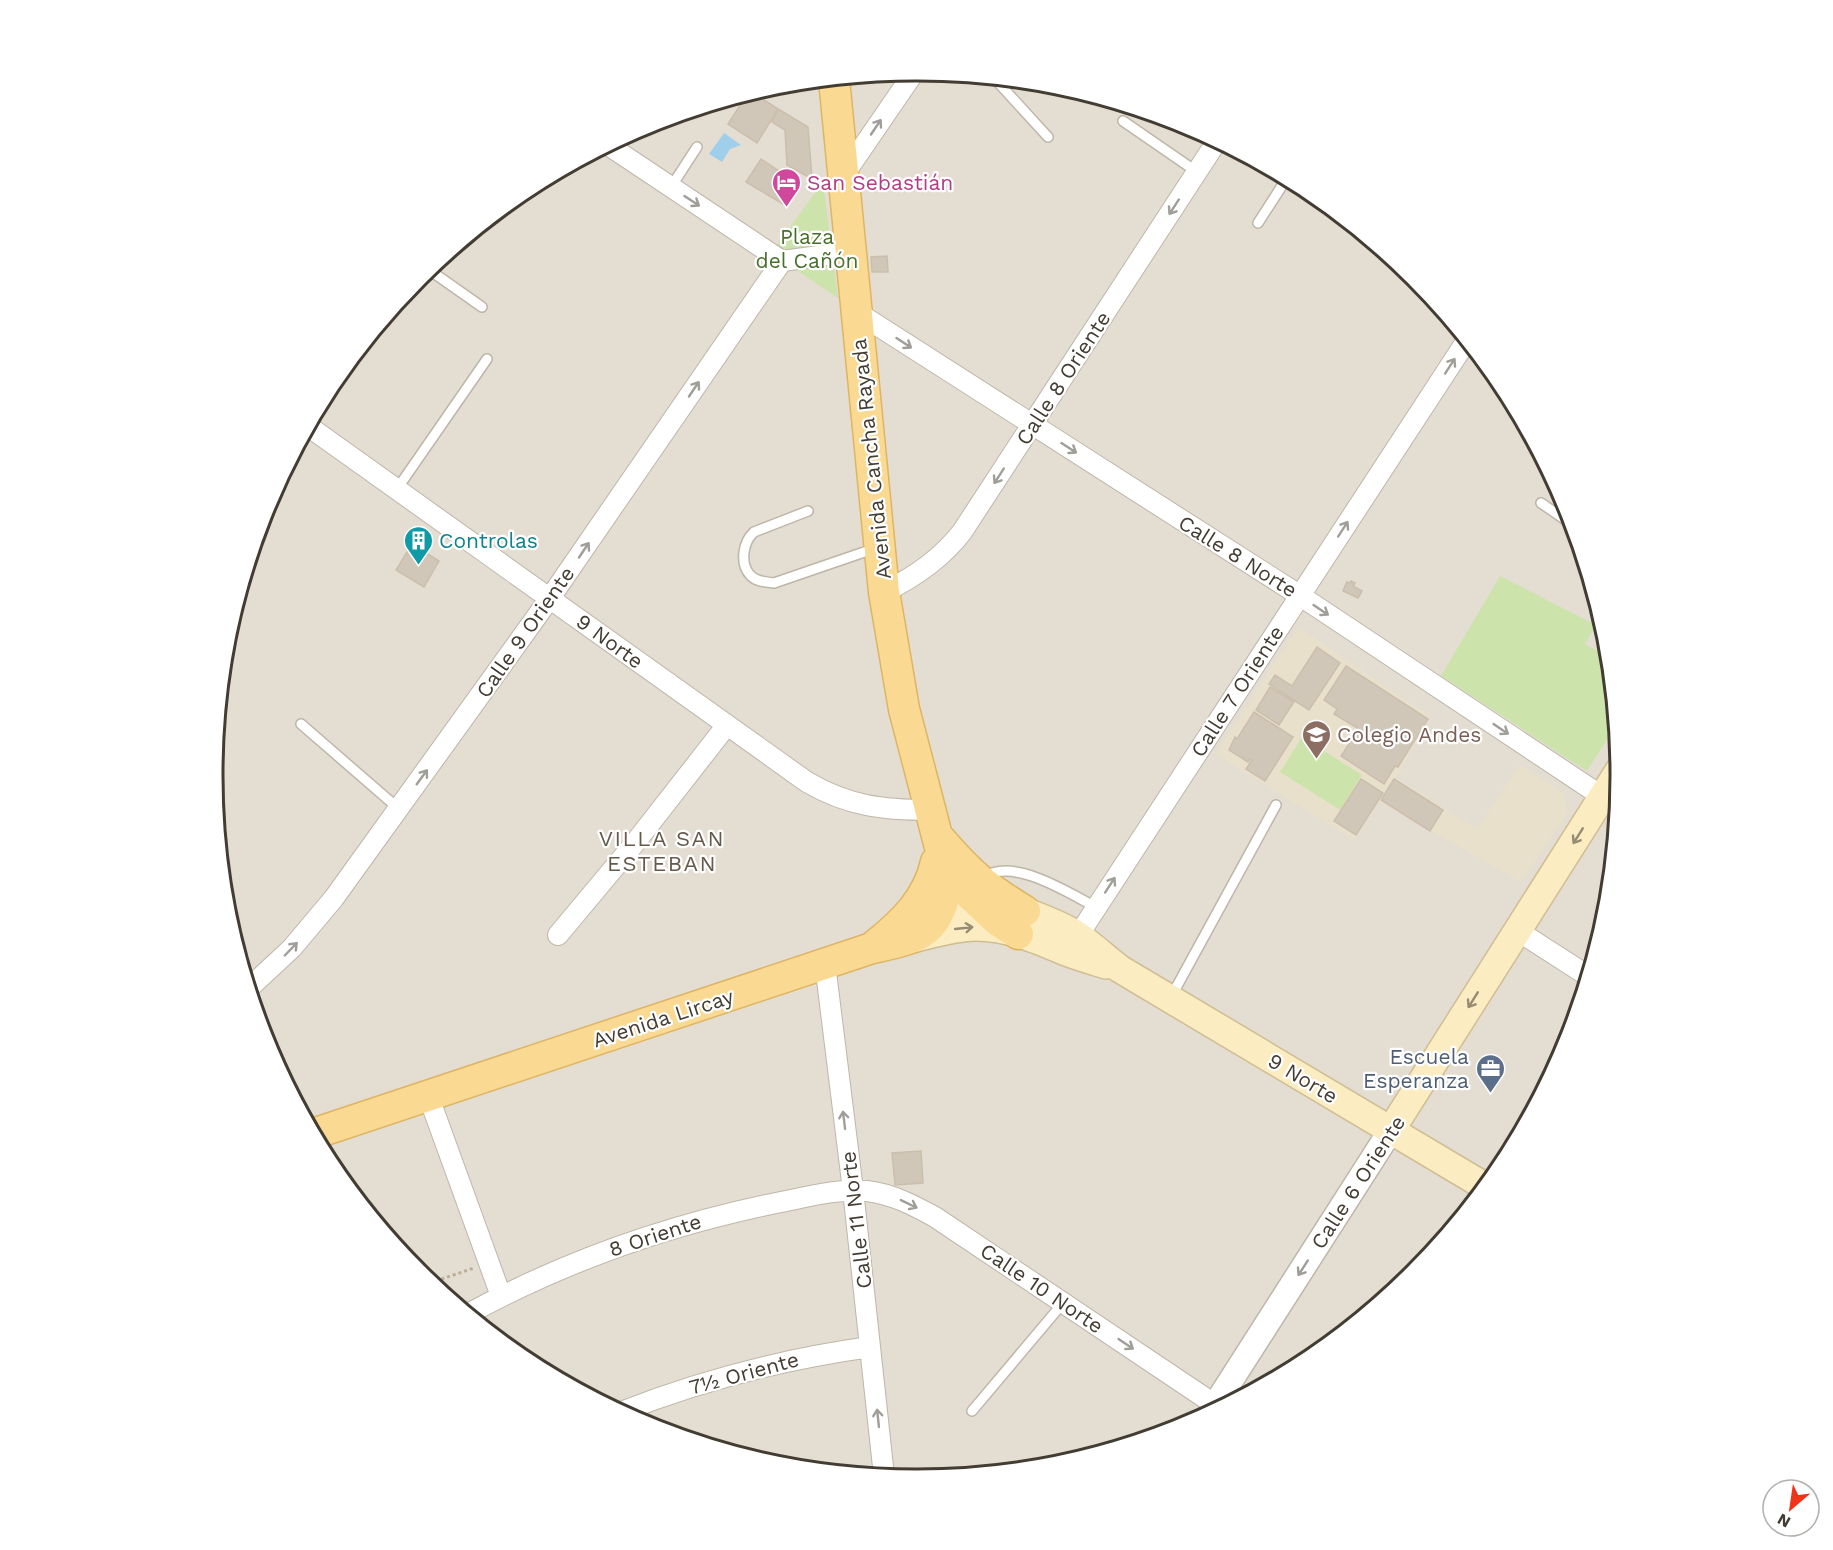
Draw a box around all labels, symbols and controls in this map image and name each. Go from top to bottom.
one-way arrow [870,120,882,136]
hotel icon: San Sebastián [770,166,802,208]
place label: San Sebastián [807,170,953,195]
one-way arrow [683,194,700,207]
one-way arrow [1168,199,1180,215]
park label: Plaza del Cañón [755,224,859,273]
street label: Calle 8 Oriente [1011,307,1115,449]
one-way arrow [896,336,913,349]
street label: Avenida Cancha Rayada [846,337,896,581]
one-way arrow [1444,358,1456,375]
one-way arrow [688,381,700,397]
one-way arrow [1060,442,1076,454]
one-way arrow [992,467,1004,484]
street label: Calle 8 Norte [1174,510,1302,602]
one-way arrow [1337,521,1349,538]
building icon: Controlas [402,524,434,566]
place label: Controlas [439,528,538,553]
one-way arrow [578,542,590,558]
street label: Calle 9 Oriente [471,562,579,702]
one-way arrow [1312,604,1329,616]
street label: 9 Norte [572,608,648,674]
street label: Calle 7 Oriente [1185,621,1289,761]
school or university icon: Colegio Andes [1300,718,1332,760]
place label: Colegio Andes [1337,722,1481,747]
one-way arrow [1492,723,1509,735]
one-way arrow [416,769,428,785]
district label: VILLA SAN ESTEBAN [599,826,725,876]
one-way arrow [1571,827,1583,844]
one-way arrow [1104,878,1116,894]
one-way arrow [954,923,974,934]
one-way arrow [284,941,299,956]
street label: Avenida Lircay [589,983,737,1053]
one-way arrow [1467,992,1480,1009]
place label: Escuela Esperanza [1363,1044,1469,1093]
street label: 9 Norte [1264,1048,1342,1108]
office icon: Escuela Esperanza [1474,1052,1506,1094]
one-way arrow [838,1111,849,1131]
street label: Calle 6 Oriente [1306,1111,1410,1253]
street label: Calle 11 Norte [835,1150,877,1290]
one-way arrow [900,1198,918,1210]
street label: 8 Oriente [606,1208,704,1262]
street label: Calle 10 Norte [976,1238,1108,1338]
one-way arrow [1296,1259,1308,1276]
one-way arrow [1117,1338,1133,1350]
street label: 7½ Oriente [686,1346,802,1400]
one-way arrow [872,1409,883,1429]
north arrow [1761,1478,1821,1538]
text: N [1774,1509,1794,1532]

